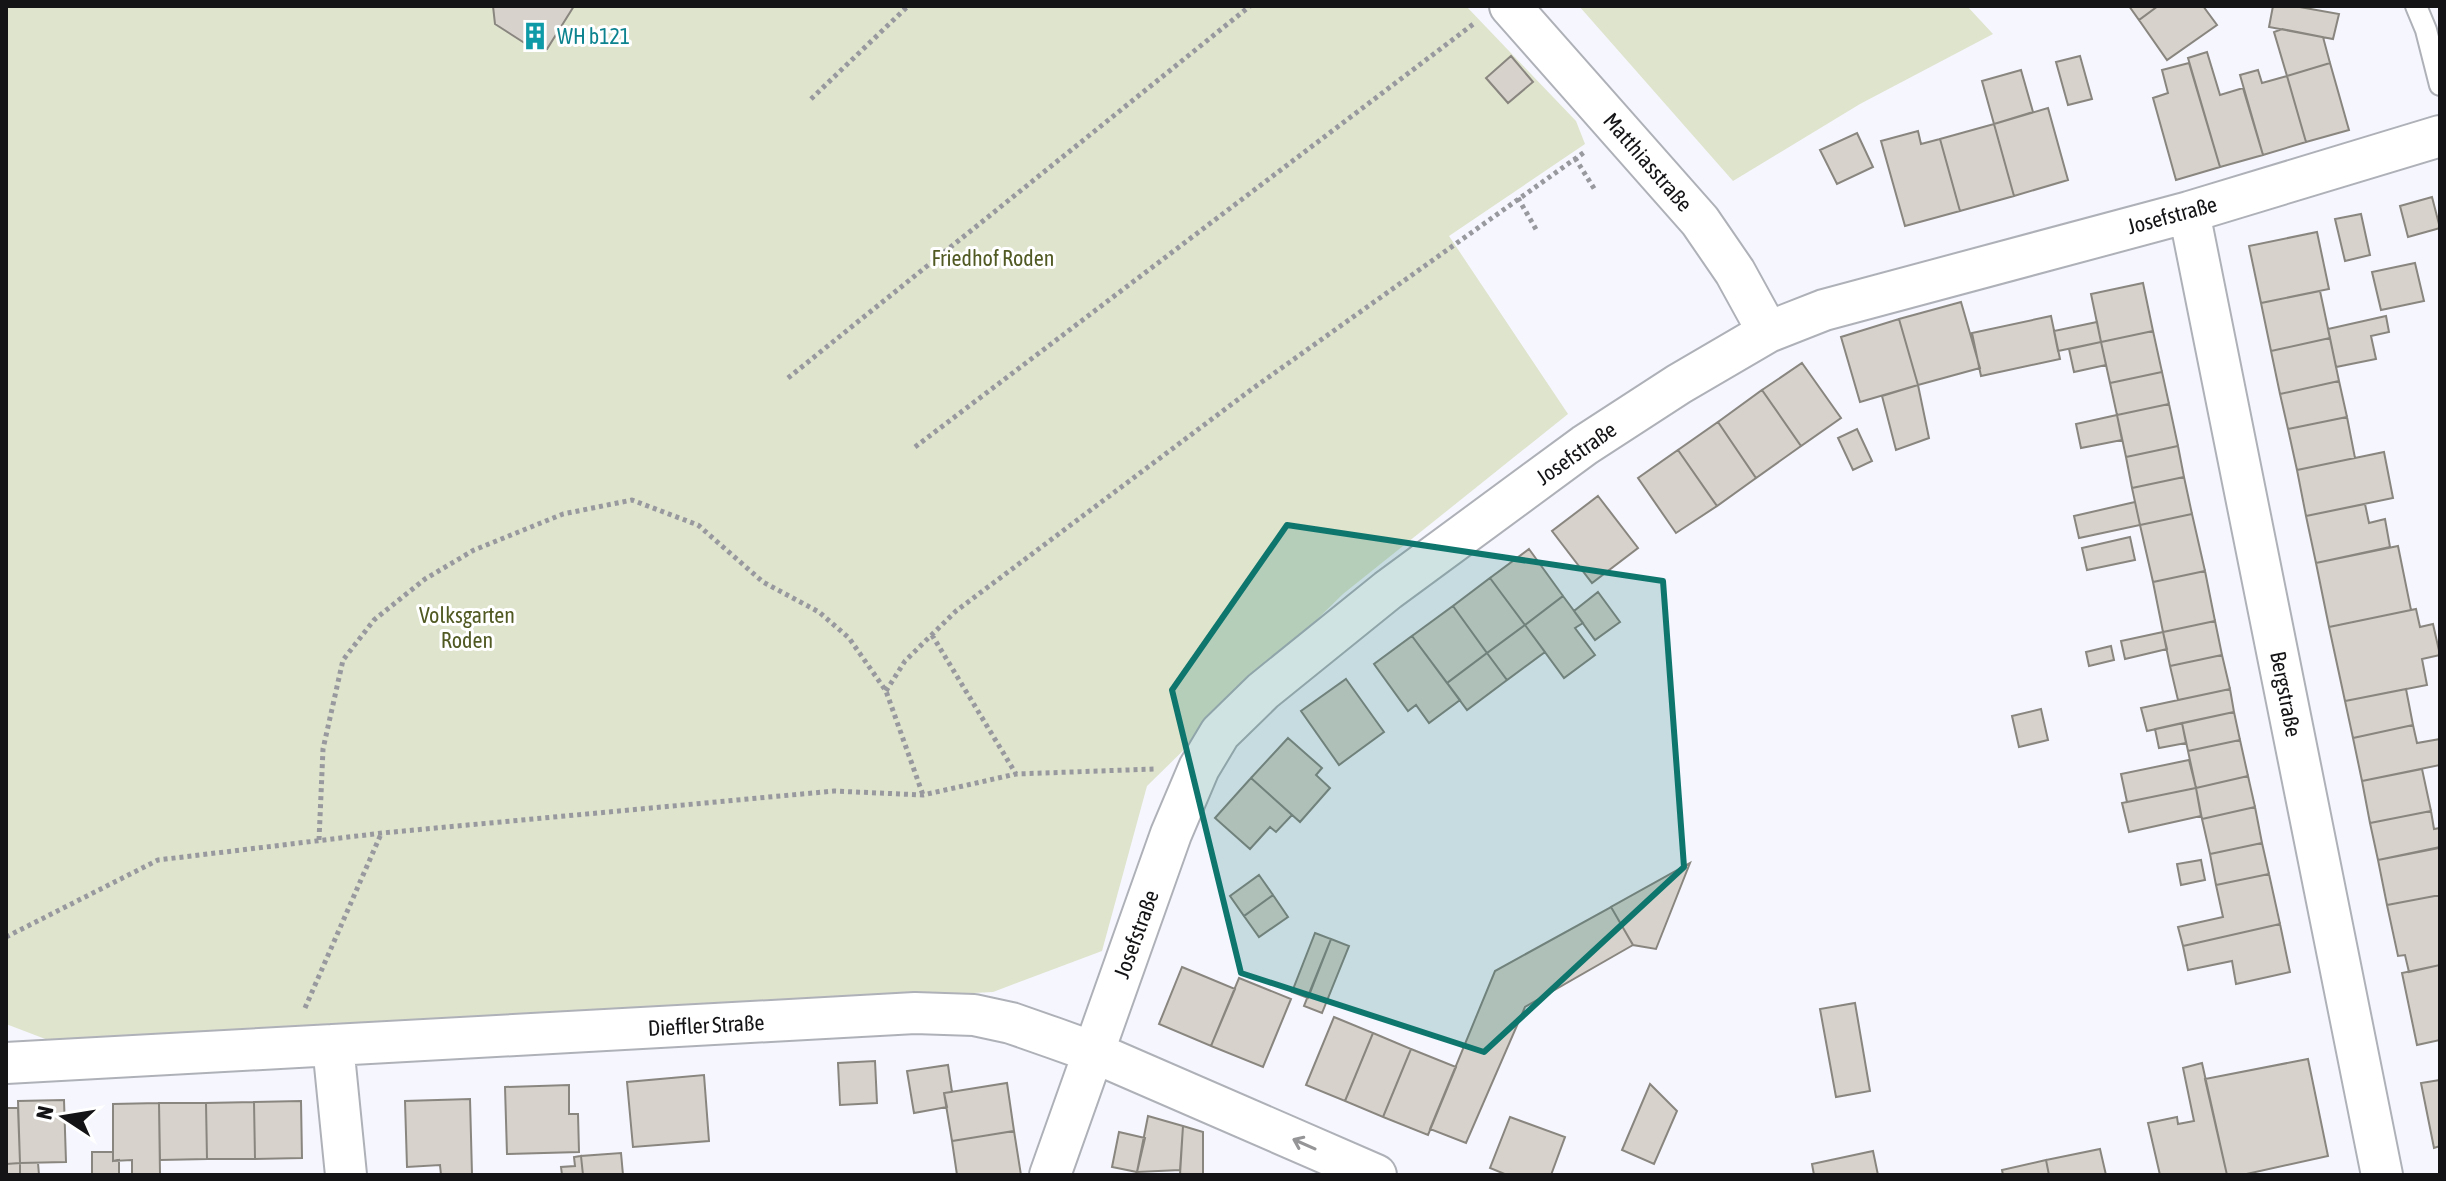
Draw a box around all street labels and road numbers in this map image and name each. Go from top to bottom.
street label: Matthiasstraße [1598,107,1698,217]
street label: Josefstraße [2124,191,2220,239]
street label: Josefstraße [1531,416,1621,490]
street label: Bergstraße [2265,649,2307,739]
street label: Josefstraße [1108,886,1164,982]
street label: Dieffler Straße [647,1009,765,1041]

